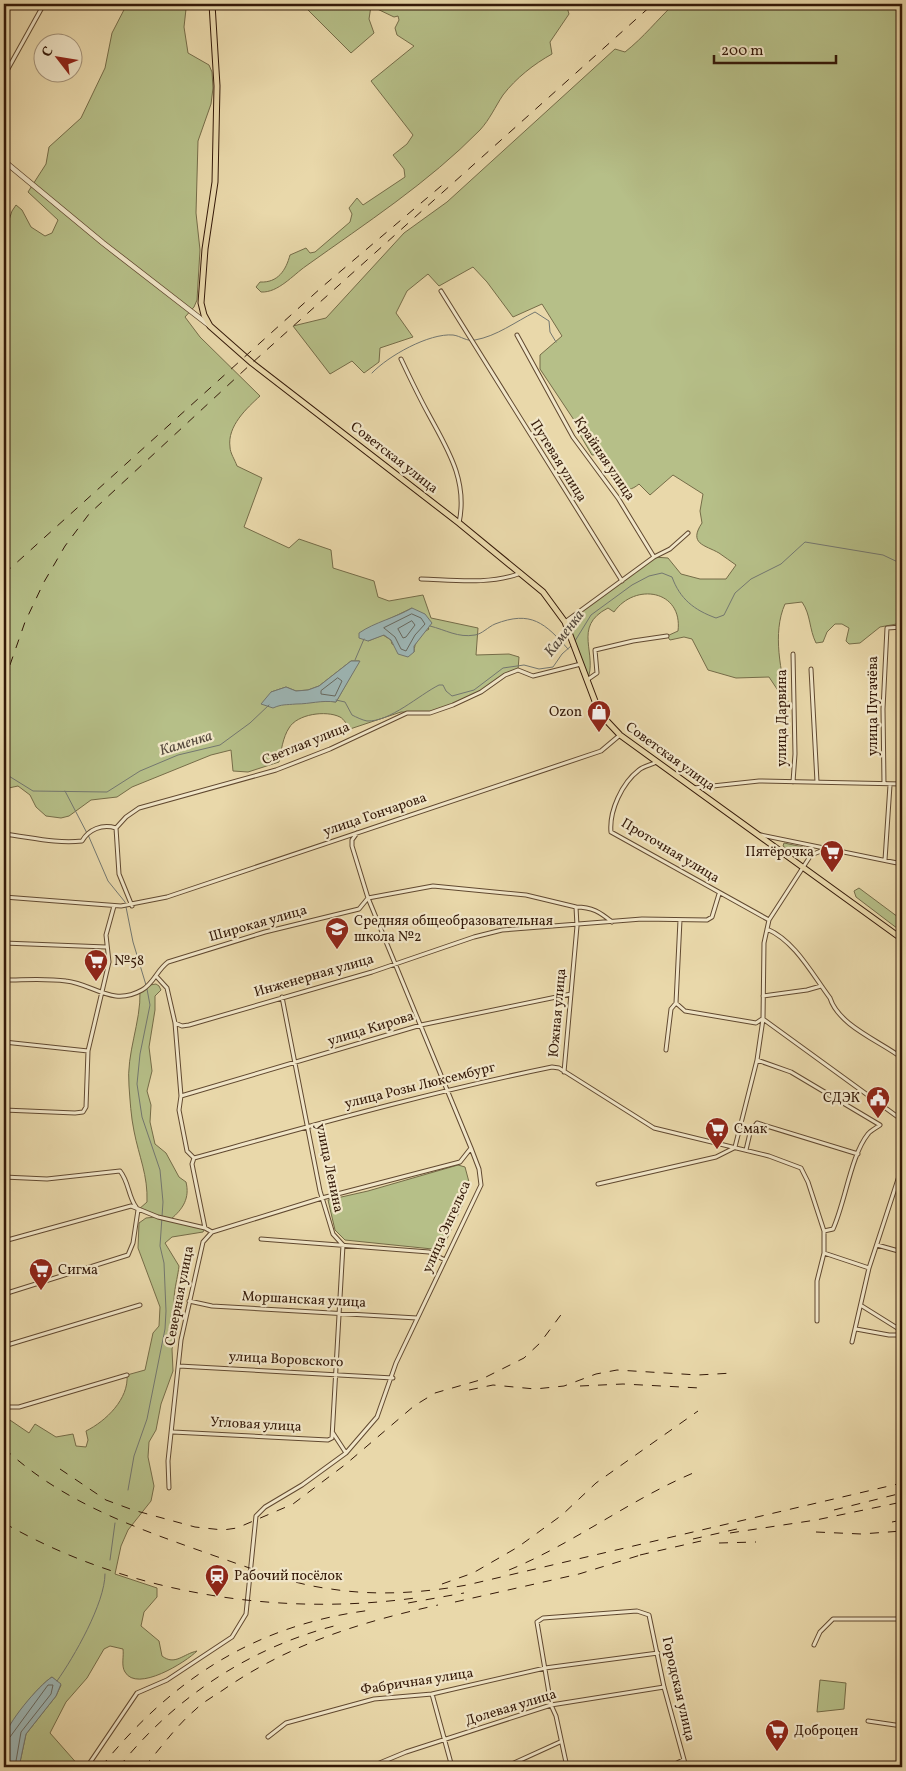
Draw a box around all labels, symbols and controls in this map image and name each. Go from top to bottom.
north arrow [32,32,82,82]
scale bar [714,32,836,64]
text: 200 m [721,41,764,62]
text: С [38,43,59,61]
street label: Крайняя улица [569,413,639,505]
street label: Путевая улица [525,416,591,506]
street label: Советская улица [346,418,442,498]
water label: Каменка [540,606,590,662]
street label: улица Пугачёва [864,656,883,756]
street label: улица Дарвина [773,669,792,767]
shop icon: Ozon [586,699,612,733]
place label: Ozon [549,703,582,722]
street label: Светлая улица [259,718,353,770]
street label: Советская улица [621,718,719,796]
water label: Каменка [157,726,215,762]
street label: улица Гончарова [321,788,429,842]
street label: Проточная улица [617,814,723,888]
supermarket icon: Пятёрочка [819,839,845,873]
place label: Пятёрочка [745,843,814,862]
street label: Широкая улица [207,901,309,947]
place label: Средняя общеобразовательная школа №2 [354,912,553,947]
school or university icon: Средняя общеобразовательная школа №2 [324,916,350,950]
supermarket icon: №58 [83,948,109,982]
street label: Инженерная улица [252,950,376,1002]
place label: №58 [114,952,144,971]
street label: Южная улица [545,968,571,1058]
street label: улица Кирова [326,1007,417,1051]
street label: улица Розы Люксембург [343,1058,497,1114]
public building icon: СДЭК [865,1085,891,1119]
place label: СДЭК [823,1089,860,1108]
supermarket icon: Смак [704,1116,730,1150]
place label: Смак [734,1120,768,1139]
street label: улица Ленина [310,1122,348,1214]
street label: улица Энгельса [418,1178,476,1276]
street label: Северная улица [161,1244,199,1348]
supermarket icon: Сигма [28,1257,54,1291]
place label: Сигма [58,1261,98,1280]
street label: Моршанская улица [241,1287,367,1313]
street label: улица Воровского [228,1348,344,1372]
street label: Угловая улица [210,1413,302,1437]
station icon: Рабочий посёлок [204,1563,230,1597]
place label: Рабочий посёлок [234,1567,343,1586]
street label: Городская улица [657,1635,699,1743]
street label: Фабричная улица [359,1664,475,1700]
street label: Долевая улица [463,1685,559,1731]
supermarket icon: Доброцен [764,1718,790,1752]
place label: Доброцен [794,1722,859,1741]

